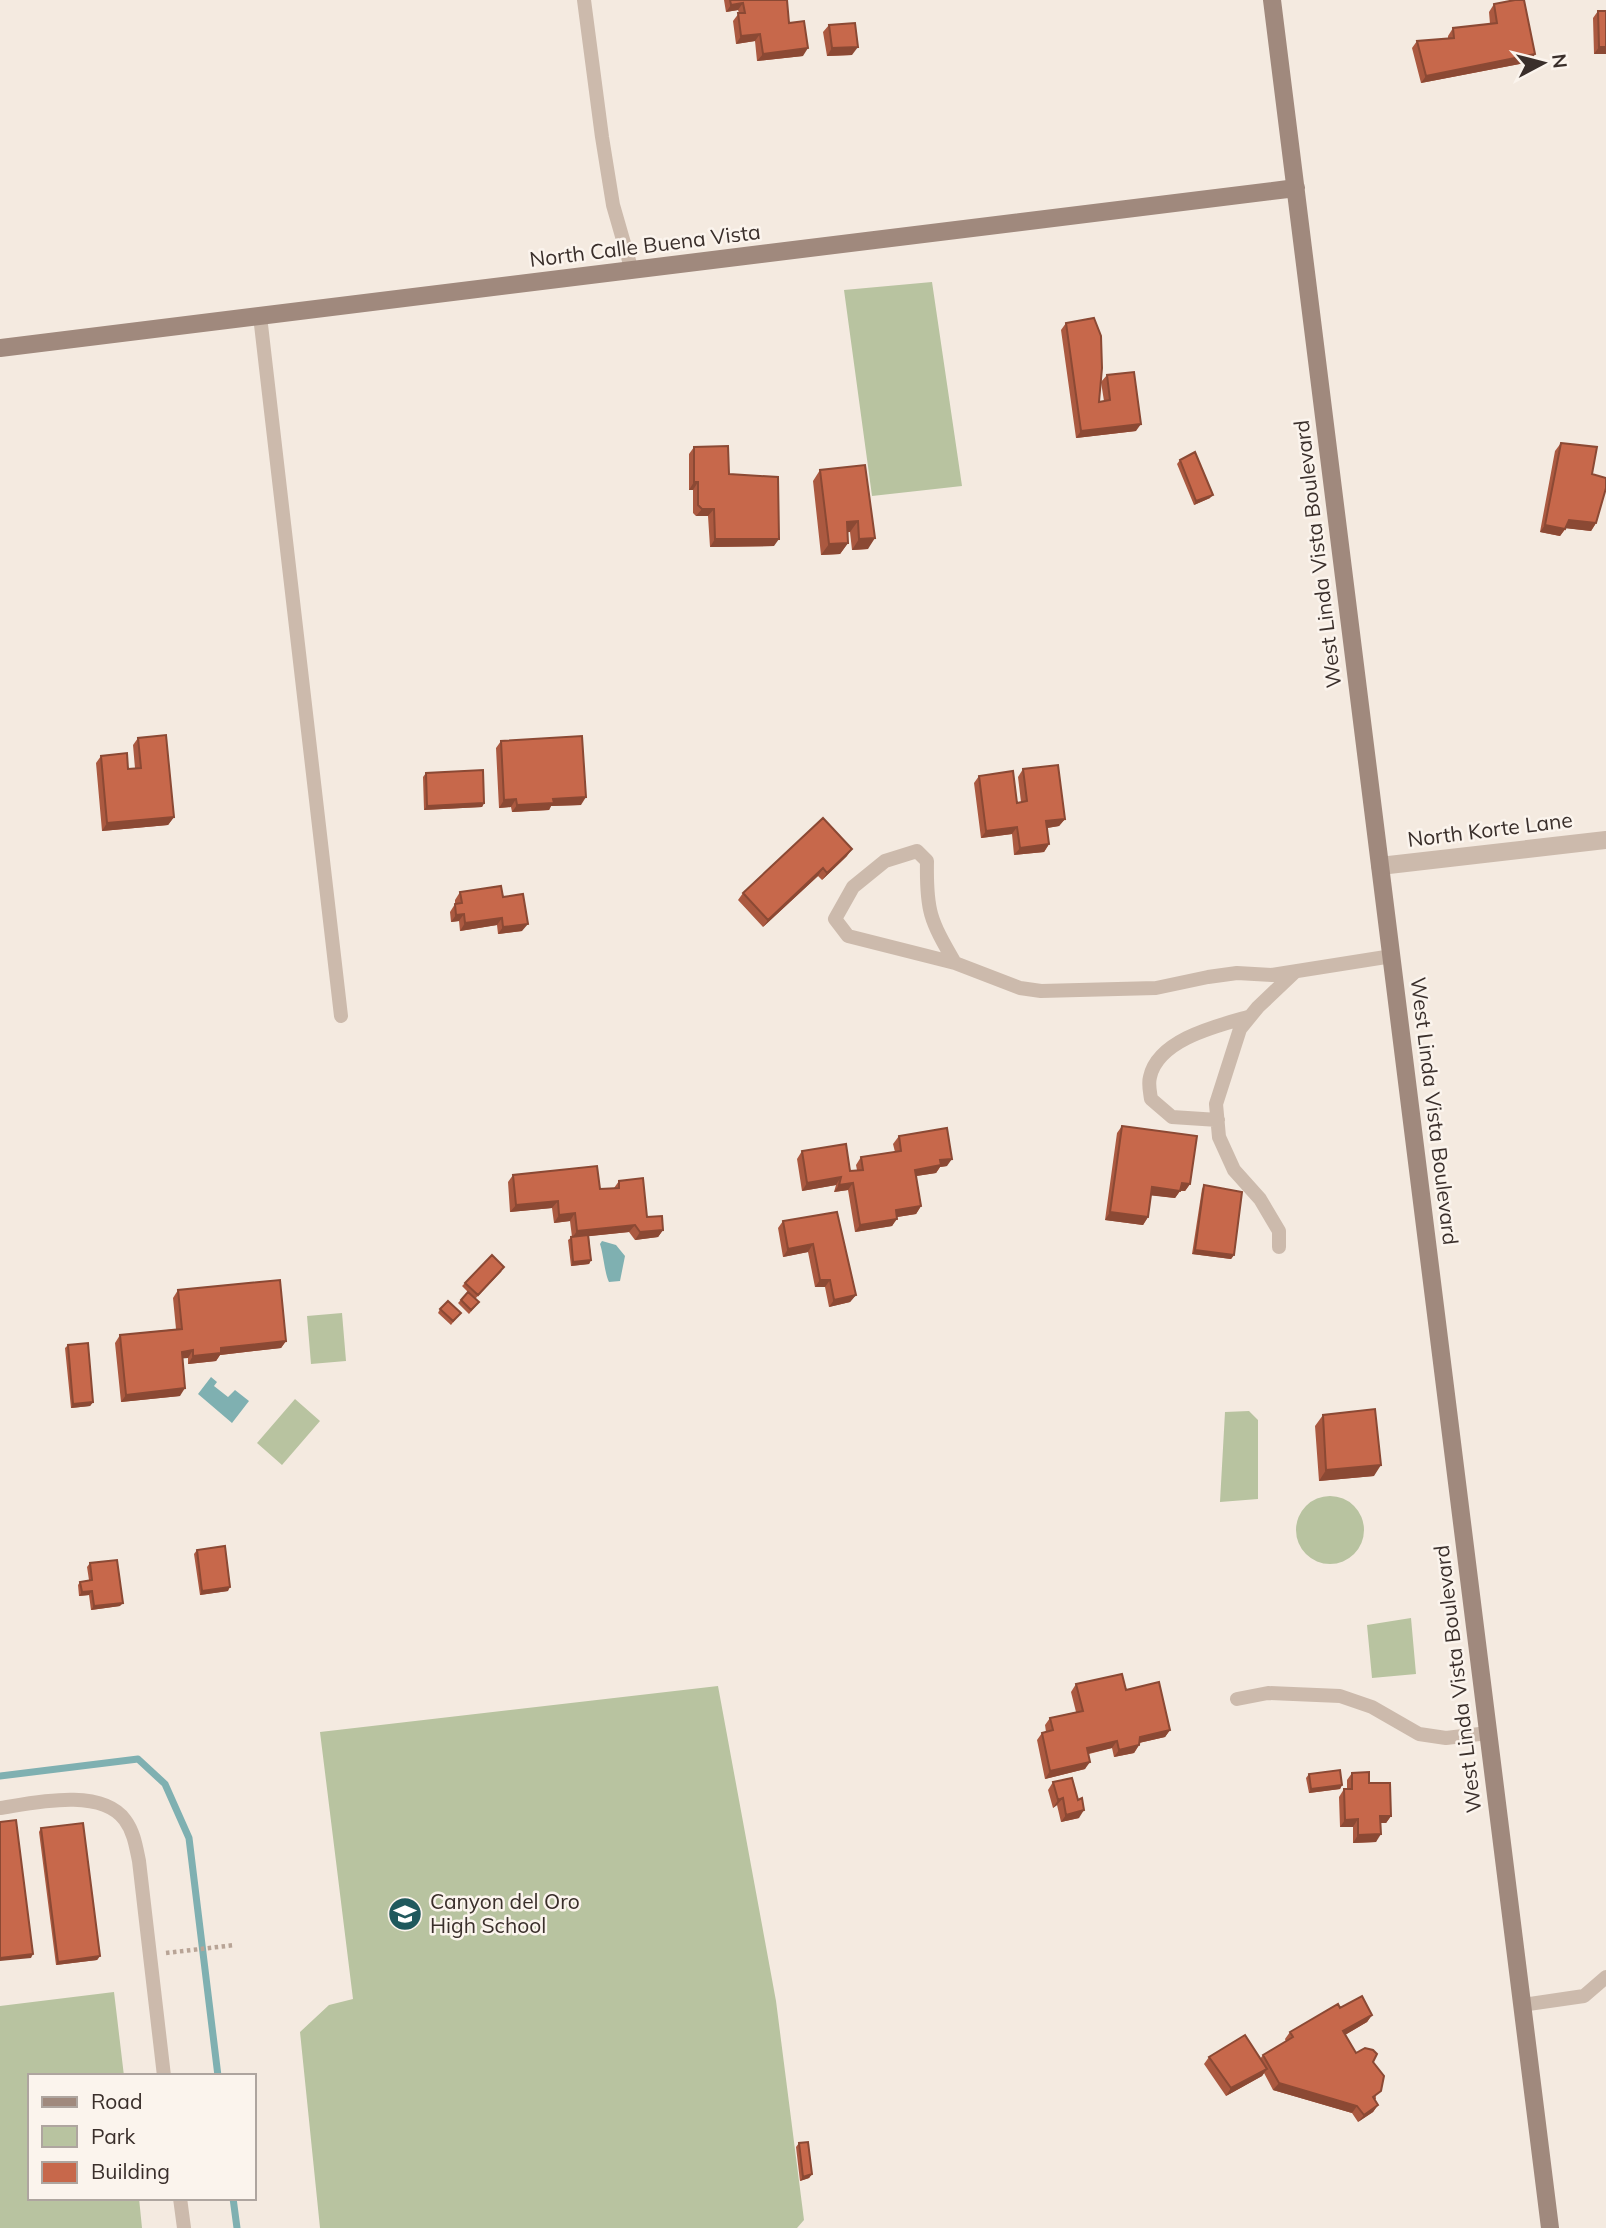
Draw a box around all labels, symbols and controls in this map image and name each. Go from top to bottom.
north arrow [1508,28,1578,98]
text: N [1547,52,1573,70]
street label: North Calle Buena Vista [528,218,762,272]
street label: West Linda Vista Boulevard [1288,419,1346,690]
street label: North Korte Lane [1406,806,1574,852]
street label: West Linda Vista Boulevard [1406,975,1464,1246]
street label: West Linda Vista Boulevard [1428,1544,1486,1815]
place label: Canyon del Oro High School [430,1888,580,1938]
school or university icon: Canyon del Oro High School [386,1895,424,1933]
legend [28,2074,256,2200]
text: Road [91,2088,142,2114]
text: Park [91,2123,135,2149]
text: Building [91,2158,170,2184]

